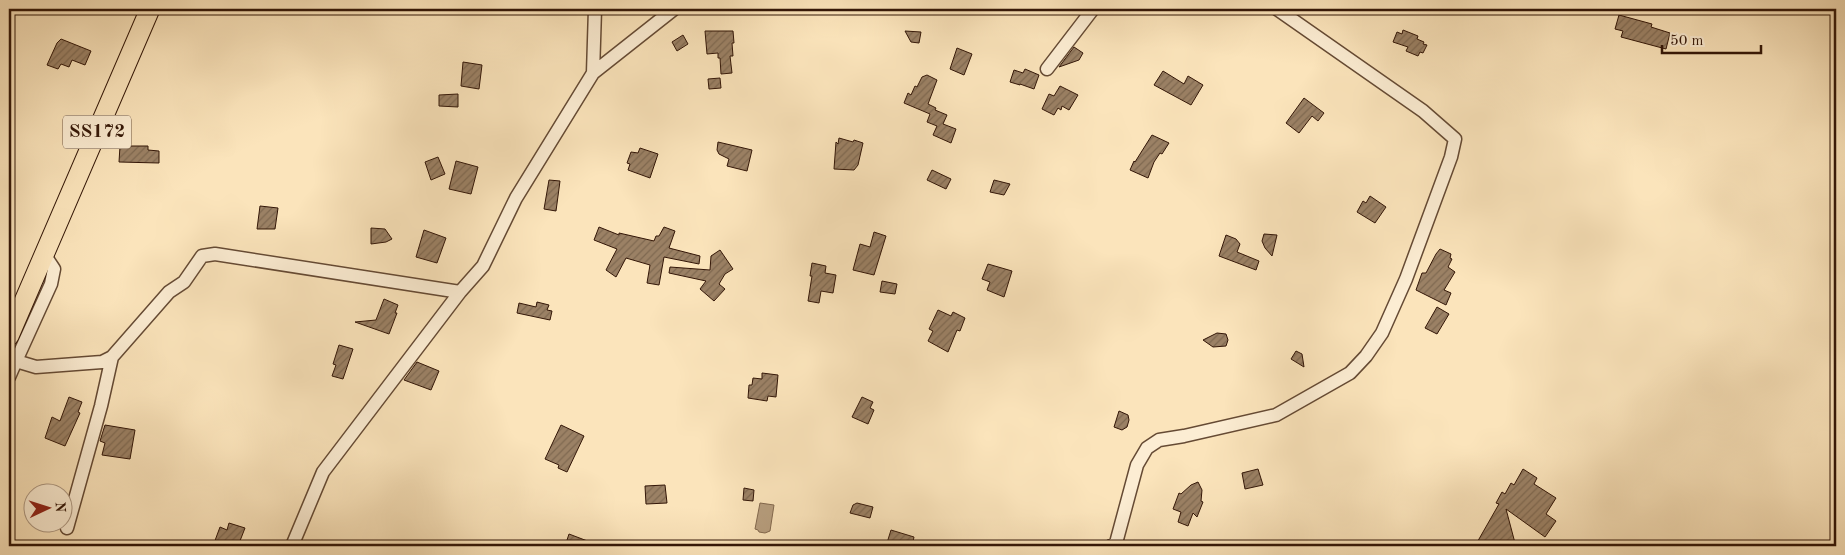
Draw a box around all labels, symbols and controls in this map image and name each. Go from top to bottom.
scale bar [1662,22,1761,54]
text: 50 m [1670,34,1704,49]
road number: SS172 [63,115,131,148]
north arrow [22,482,72,532]
text: N [53,501,67,513]

